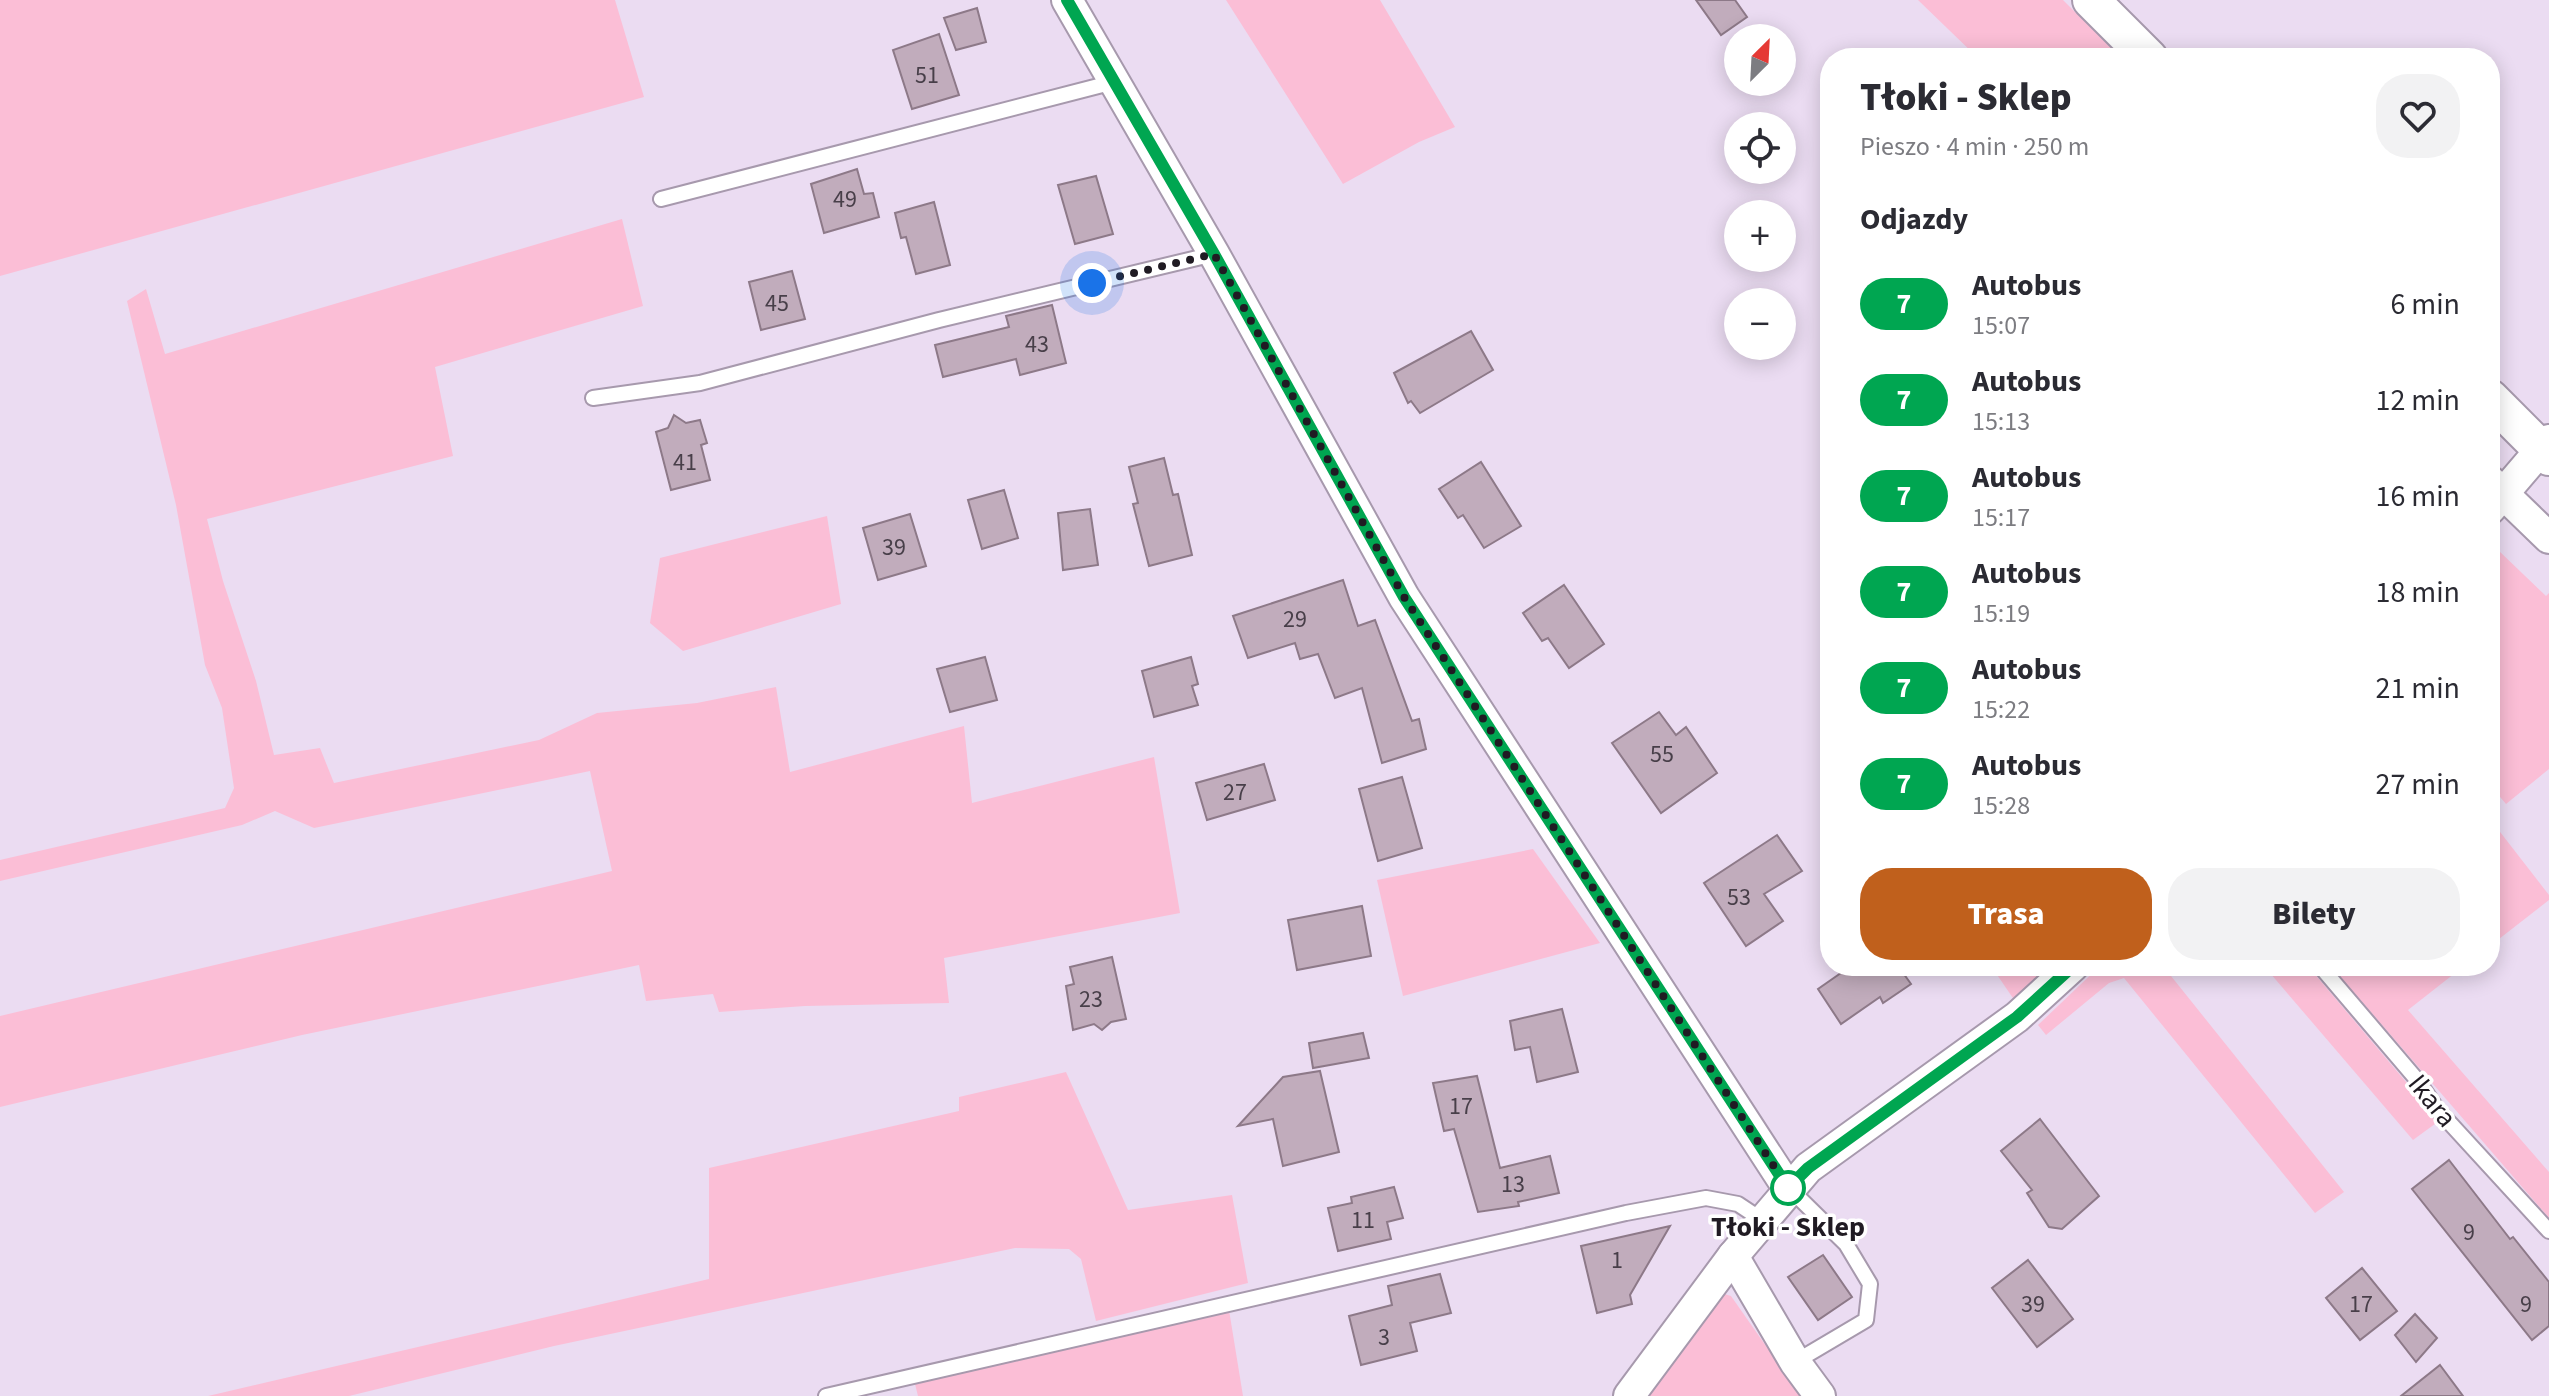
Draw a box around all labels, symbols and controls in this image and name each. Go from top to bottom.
north arrow [1724,24,1796,96]
map controls [1724,24,1796,360]
house number: 51 [915,58,939,93]
text: Tłoki - Sklep [1860,71,2072,125]
button: heart [2376,74,2460,158]
button: locate [1724,112,1796,184]
text: Pieszo · 4 min · 250 m [1860,128,2089,165]
house number: 49 [833,182,857,217]
text: Odjazdy [1860,198,1968,241]
button: + [1724,200,1796,272]
your location [1072,263,1112,303]
text: Autobus [1972,264,2081,307]
text: 6 min [2390,283,2460,326]
text: 7 [1897,284,1911,324]
house number: 45 [765,286,789,321]
button: − [1724,288,1796,360]
text: 15:07 [1972,307,2030,344]
house number: 43 [1025,327,1049,362]
text: Autobus [1972,360,2081,403]
text: 12 min [2376,379,2460,422]
text: 7 [1897,380,1911,420]
text: 15:13 [1972,403,2030,440]
house number: 41 [673,445,697,480]
text: Autobus [1972,456,2081,499]
text: 16 min [2376,475,2460,518]
text: 7 [1897,476,1911,516]
text: 15:17 [1972,499,2030,536]
house number: 39 [882,530,906,565]
text: Autobus [1972,552,2081,595]
text: 18 min [2376,571,2460,614]
text: 7 [1897,572,1911,612]
text: 15:19 [1972,595,2030,632]
house number: 29 [1283,602,1307,637]
text: Autobus [1972,648,2081,691]
text: 21 min [2376,667,2460,710]
text: 7 [1897,668,1911,708]
text: 15:22 [1972,691,2030,728]
house number: 55 [1650,737,1674,772]
text: Autobus [1972,744,2081,787]
text: 27 min [2376,763,2460,806]
text: 7 [1897,764,1911,804]
house number: 27 [1223,775,1247,810]
text: 15:28 [1972,787,2030,824]
button: Trasa [1860,868,2152,960]
button: Bilety [2168,868,2460,960]
house number: 53 [1727,880,1751,915]
house number: 23 [1079,982,1103,1017]
street label: Ikara [2398,1065,2466,1136]
house number: 17 [1449,1089,1473,1124]
house number: 13 [1501,1167,1525,1202]
marker: Tłoki - Sklep [1771,1171,1805,1205]
house number: 11 [1351,1203,1375,1238]
place label: Tłoki - Sklep [1711,1207,1865,1247]
house number: 9 [2463,1215,2475,1250]
house number: 1 [1611,1243,1623,1278]
house number: 39 [2021,1287,2045,1322]
house number: 17 [2349,1287,2373,1322]
house number: 9 [2520,1287,2532,1322]
house number: 3 [1378,1320,1390,1355]

